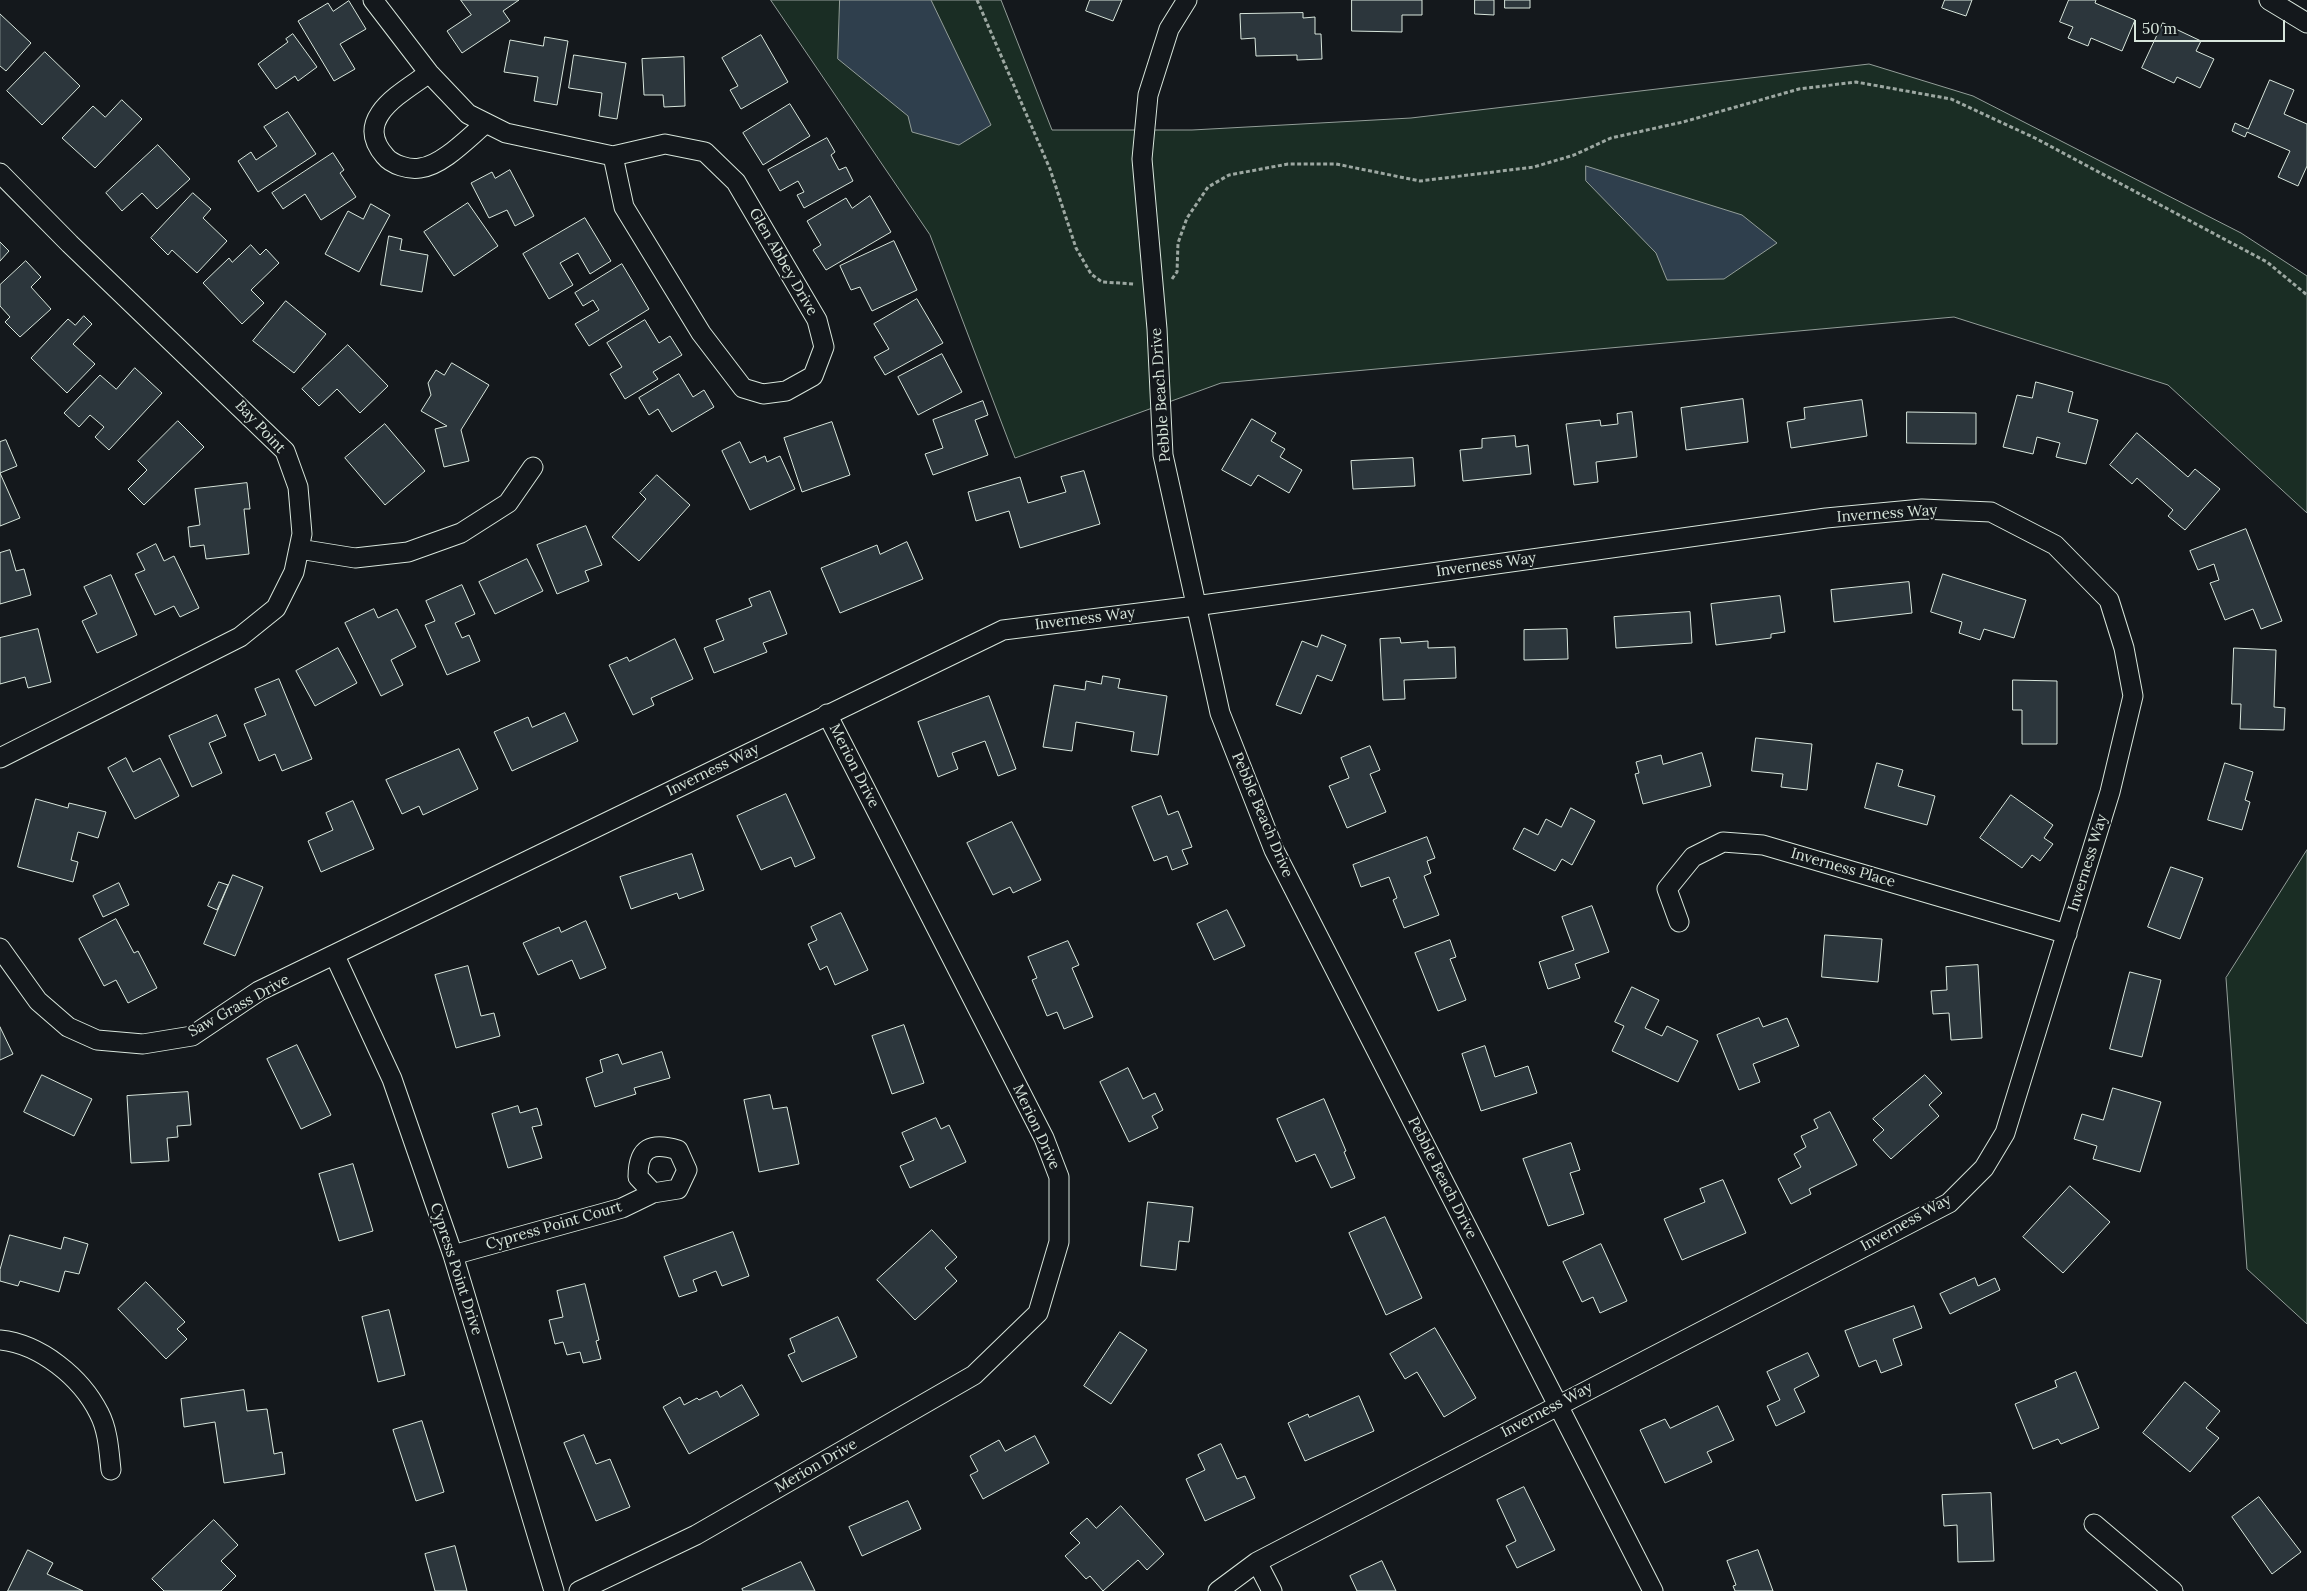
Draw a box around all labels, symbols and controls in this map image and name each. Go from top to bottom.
scale bar [2137,10,2288,42]
text: 50 m [2142,19,2177,38]
street label: Glen Abbey Drive [745,205,821,319]
street label: Pebble Beach Drive [1147,327,1175,463]
street label: Bay Point [231,397,289,457]
street label: Inverness Way [1836,502,1938,526]
street label: Inverness Way [1435,549,1537,581]
street label: Inverness Way [1034,604,1136,634]
street label: Merion Drive [825,721,883,811]
street label: Inverness Way [664,740,762,800]
street label: Pebble Beach Drive [1227,750,1297,880]
street label: Inverness Way [2065,812,2111,914]
street label: Inverness Place [1789,844,1897,892]
street label: Saw Grass Drive [185,971,293,1041]
street label: Merion Drive [1008,1082,1064,1172]
street label: Pebble Beach Drive [1404,1114,1480,1242]
street label: Inverness Way [1858,1191,1954,1255]
street label: Cypress Point Court [484,1198,624,1254]
street label: Cypress Point Drive [426,1201,486,1337]
street label: Inverness Way [1498,1378,1596,1442]
street label: Merion Drive [772,1435,860,1497]

